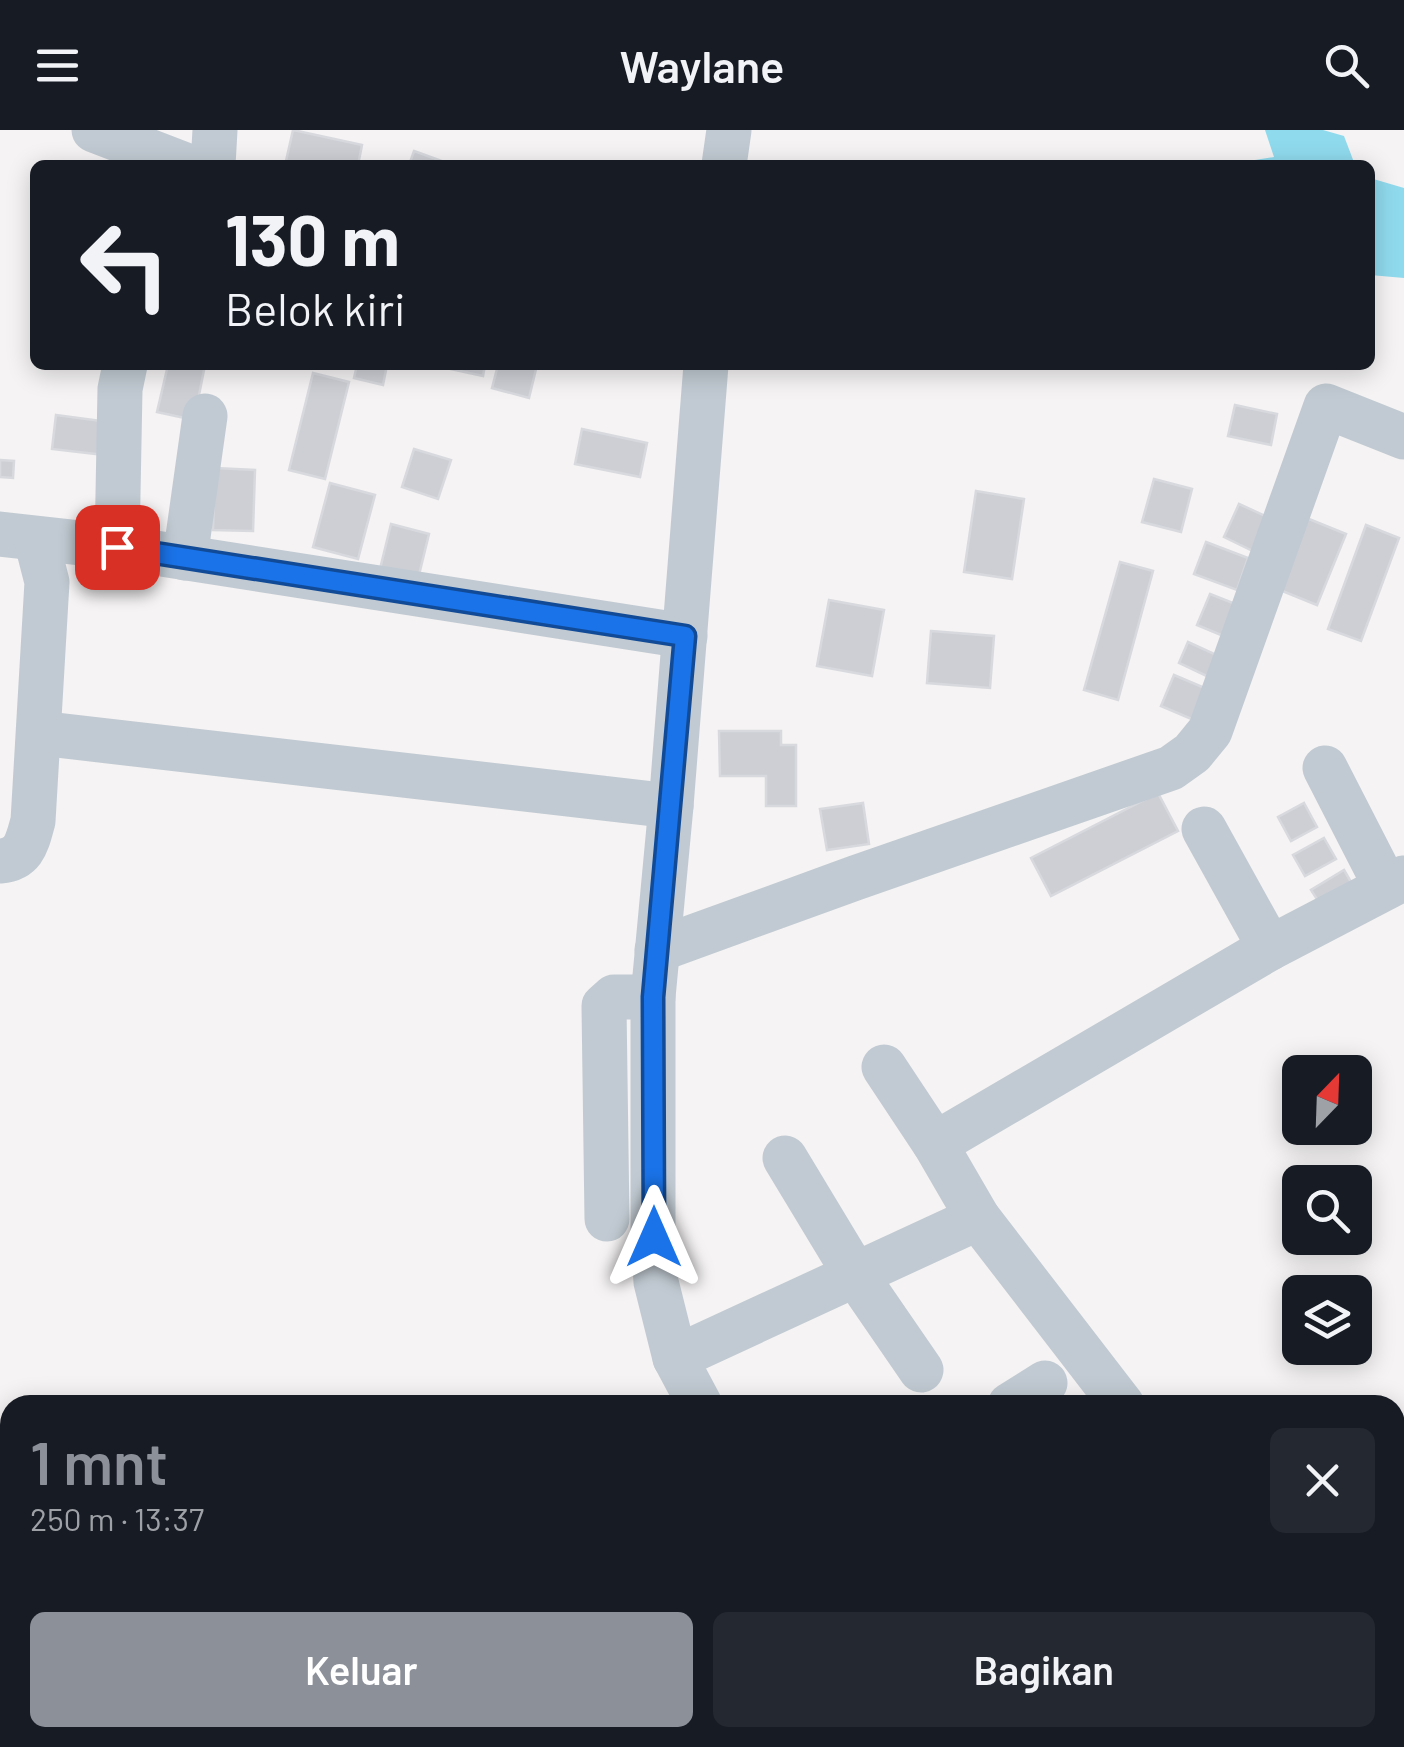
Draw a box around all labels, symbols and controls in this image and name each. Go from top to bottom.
icon: menu [30,38,85,93]
text: Waylane [620,38,784,92]
icon: search [1319,38,1374,93]
text: 130 m [225,196,400,280]
icon: left [60,200,190,330]
text: Belok kiri [225,281,406,335]
pin [75,505,160,590]
icon: arrive [90,520,145,575]
north arrow [1282,1055,1372,1145]
map controls [1282,1055,1372,1365]
button: search [1282,1165,1372,1255]
position arrow [602,1185,706,1289]
button: layers [1282,1275,1372,1365]
text: 1 mnt [30,1425,168,1497]
button: close [1270,1428,1375,1533]
text: 250 m · 13:37 [30,1499,204,1537]
button: Keluar [30,1612,693,1727]
button: Bagikan [713,1612,1375,1727]

